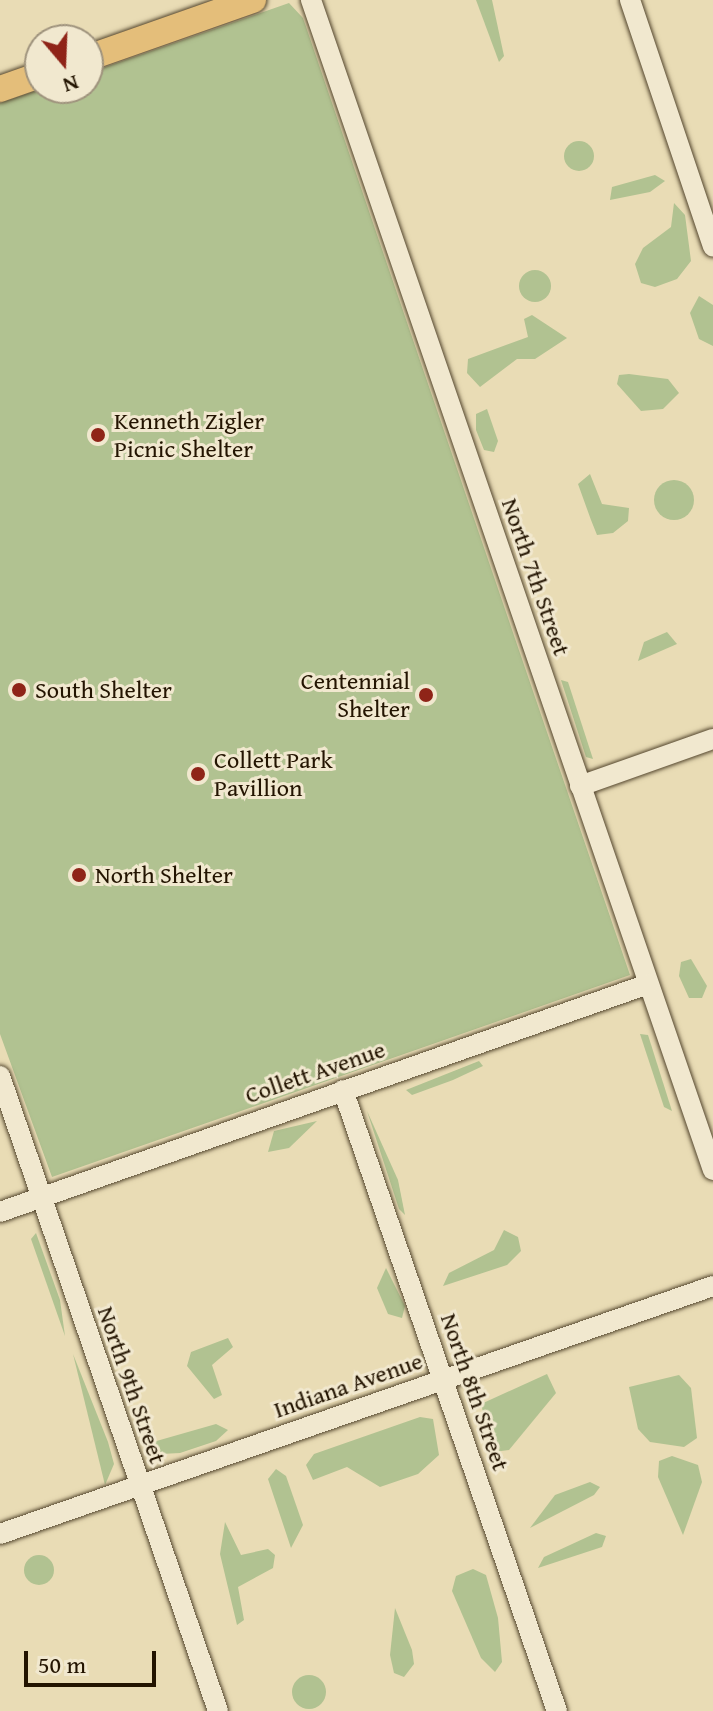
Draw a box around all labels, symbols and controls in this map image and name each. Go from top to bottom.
north arrow [24,24,104,104]
text: N [59,67,83,102]
place label: Kenneth Zigler Picnic Shelter [114,407,264,463]
marker: Kenneth Zigler Picnic Shelter [89,426,107,444]
street label: North 7th Street [496,495,576,659]
place label: Centennial Shelter [301,667,410,723]
place label: South Shelter [35,676,172,704]
marker: South Shelter [10,681,28,699]
marker: Centennial Shelter [417,686,435,704]
place label: Collett Park Pavillion [214,746,333,802]
marker: Collett Park Pavillion [189,765,207,783]
place label: North Shelter [95,861,233,889]
marker: North Shelter [70,866,88,884]
street label: Collett Avenue [241,1035,389,1109]
street label: North 9th Street [92,1303,172,1467]
street label: North 8th Street [435,1310,515,1474]
street label: Indiana Avenue [270,1346,426,1424]
scale bar [28,1635,160,1685]
text: 50 m [38,1647,86,1682]

